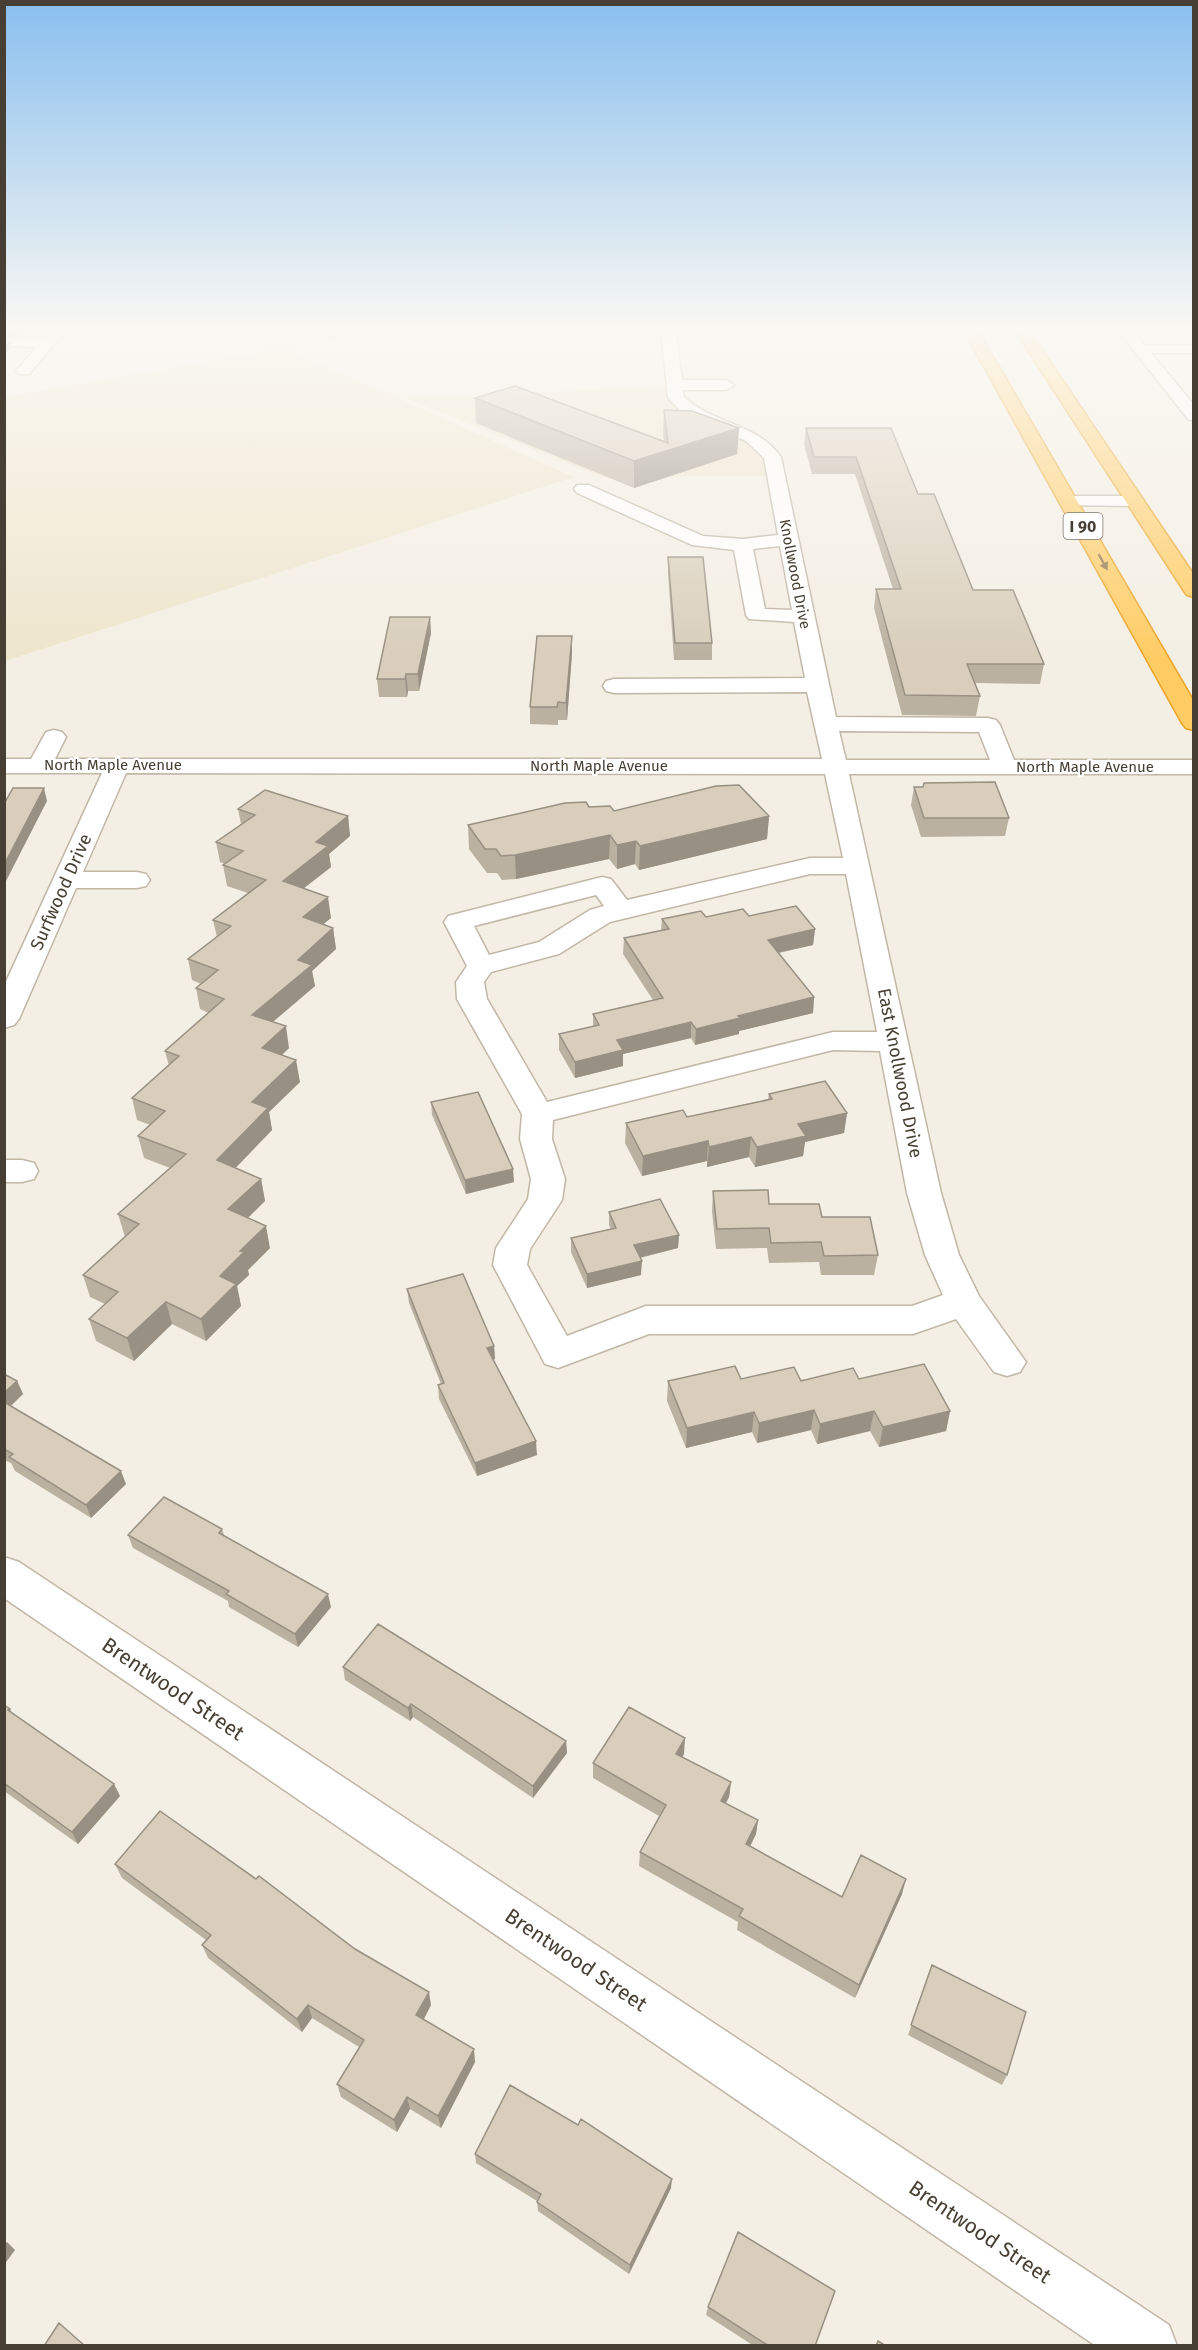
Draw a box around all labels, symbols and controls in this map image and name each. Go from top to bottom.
road number: I 90 [1064,513,1102,539]
street label: Knollwood Drive [776,518,814,630]
one-way arrow [1098,554,1108,571]
street label: North Maple Avenue [44,756,182,774]
street label: North Maple Avenue [530,757,668,775]
street label: North Maple Avenue [1016,758,1154,776]
street label: Surfwood Drive [26,830,96,954]
street label: East Knollwood Drive [873,986,927,1160]
street label: Brentwood Street [97,1632,250,1746]
street label: Brentwood Street [500,1903,653,2017]
street label: Brentwood Street [904,2175,1057,2289]

